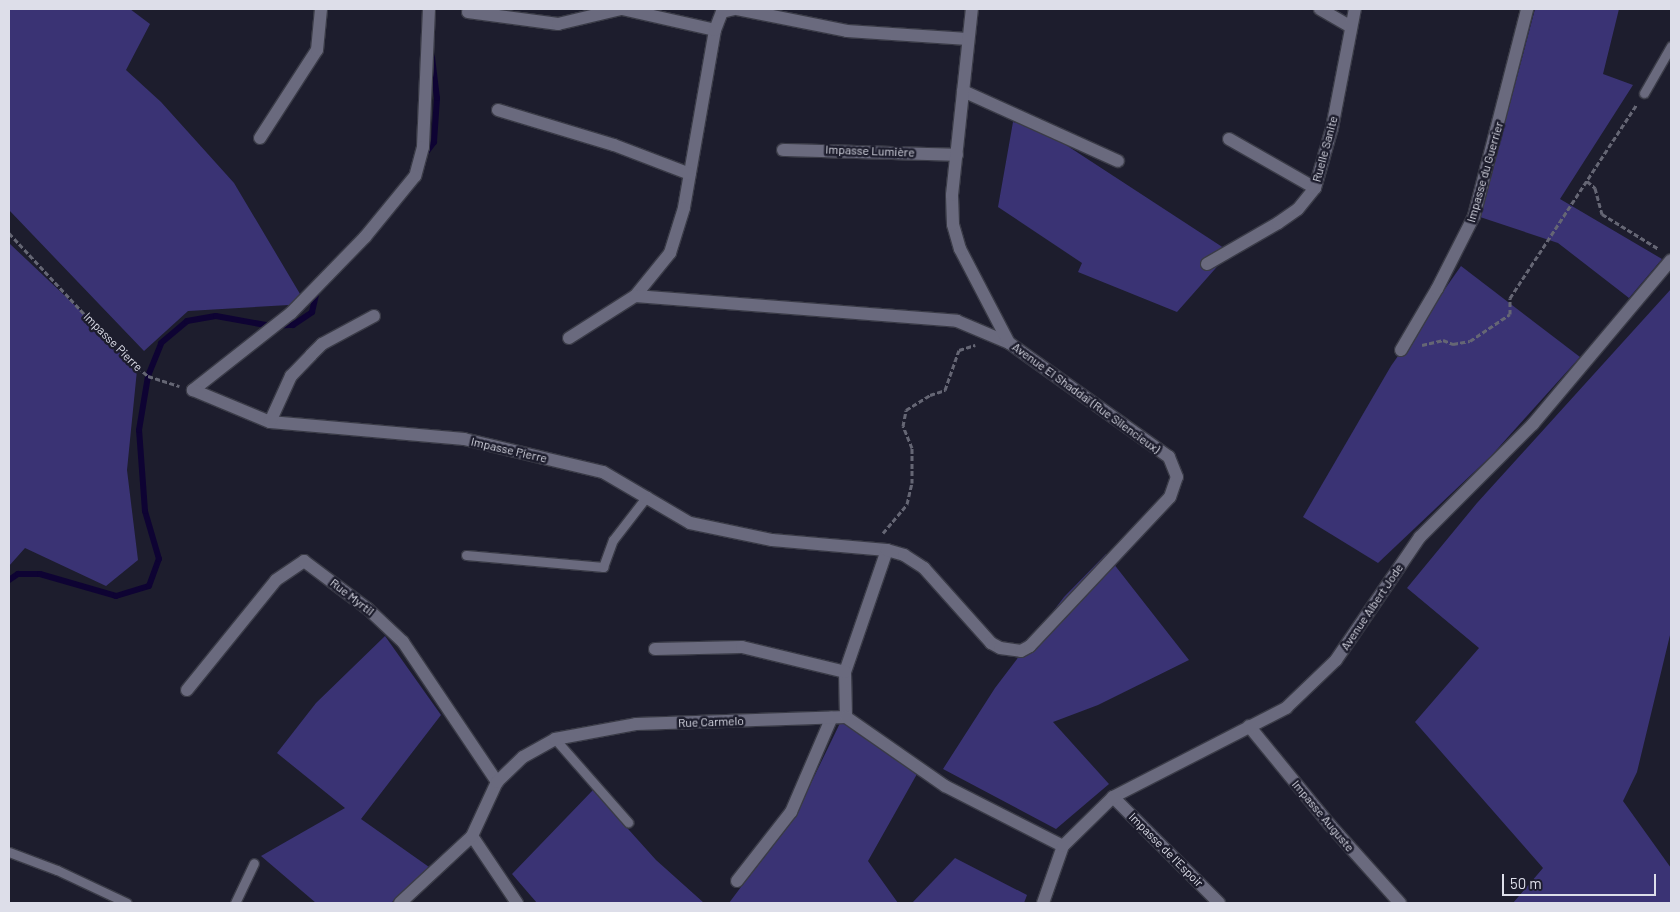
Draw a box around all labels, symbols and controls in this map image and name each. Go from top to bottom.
street label: Ruelle Sanite [1309,114,1341,184]
street label: Impasse du Guerrier [1464,120,1506,224]
street label: Impasse Lumière [825,142,915,160]
street label: Impasse Pierre [80,309,146,375]
street label: Avenue El Shaddaï (Rue Silencieux) [1009,340,1163,456]
street label: Impasse Pierre [470,434,548,466]
street label: Avenue Albert Jode [1338,561,1406,653]
street label: Rue Myrtil [327,576,377,618]
street label: Rue Carmelo [678,714,744,730]
street label: Impasse Auguste [1289,777,1357,855]
street label: Impasse de l'Espoir [1126,810,1206,890]
scale bar [1505,864,1659,896]
text: 50 m [1510,874,1542,892]

